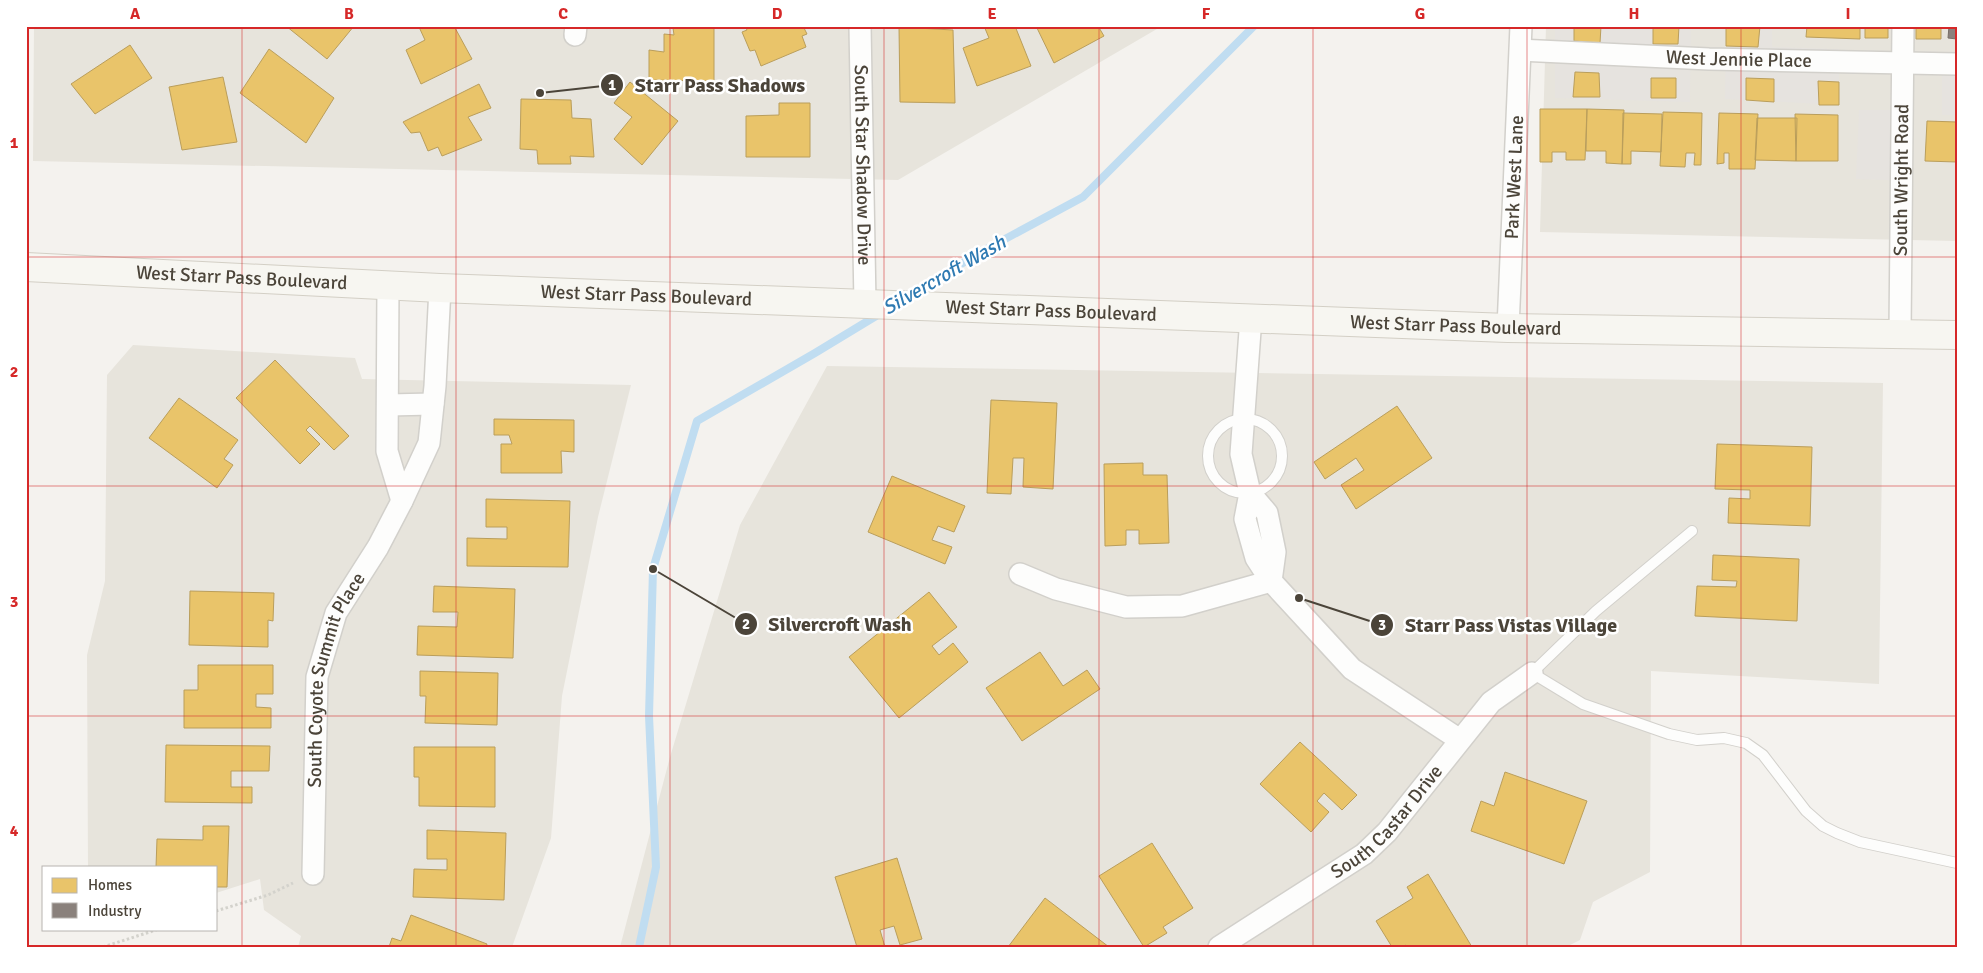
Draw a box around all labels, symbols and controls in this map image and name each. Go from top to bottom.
text: A [130,4,141,24]
text: B [344,4,354,24]
text: C [558,4,568,24]
text: D [772,4,783,24]
text: E [987,4,997,24]
text: F [1202,4,1211,24]
text: G [1415,4,1425,24]
text: H [1629,4,1639,24]
text: I [1845,4,1851,24]
street label: West Jennie Place [1665,45,1812,73]
street label: South Star Shadow Drive [849,64,876,266]
callout: Starr Pass Shadows [599,68,815,103]
text: Starr Pass Shadows [635,73,805,98]
text: 1 [608,76,616,94]
street label: South Wright Road [1889,104,1914,256]
street label: Park West Lane [1500,115,1529,240]
text: 1 [10,133,19,153]
water label: Silvercroft Wash [878,229,1011,320]
street label: West Starr Pass Boulevard [135,261,348,295]
street label: West Starr Pass Boulevard [540,280,753,312]
street label: West Starr Pass Boulevard [945,295,1157,327]
street label: West Starr Pass Boulevard [1350,310,1562,341]
text: 2 [10,362,18,382]
street label: South Coyote Summit Place [303,568,371,788]
text: 3 [10,592,18,612]
callout: Silvercroft Wash [733,606,922,641]
callout: Starr Pass Vistas Village [1370,607,1627,642]
text: Silvercroft Wash [768,612,912,637]
text: Starr Pass Vistas Village [1405,613,1617,638]
text: 2 [742,615,750,633]
text: 3 [1378,616,1386,634]
street label: South Castar Drive [1326,760,1448,884]
text: 4 [10,821,19,841]
legend [42,866,218,930]
text: Homes [88,876,132,894]
text: Industry [88,902,141,920]

